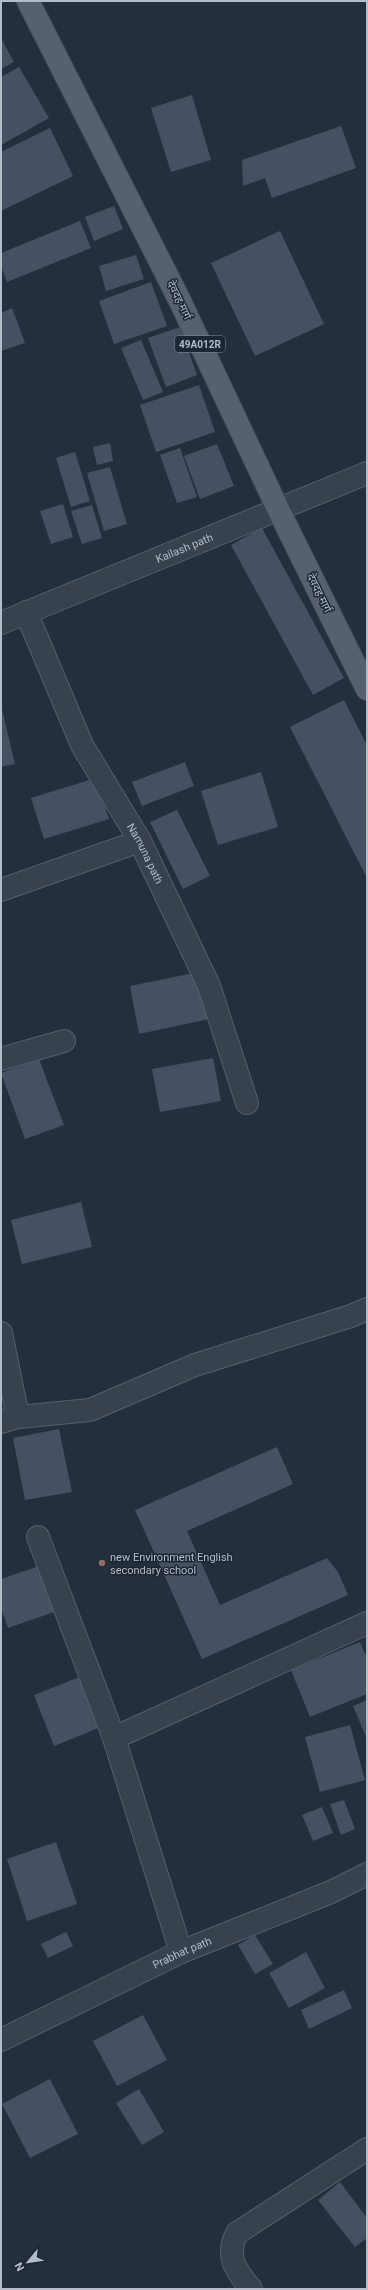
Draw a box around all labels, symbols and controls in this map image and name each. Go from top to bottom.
street label: देवदह मार्ग [164,278,194,323]
road number: 49A012R [175,336,225,352]
street label: Kailash path [154,530,215,565]
street label: देवदह मार्ग [304,571,334,616]
street label: Namuna path [124,821,166,886]
place label: new Environment English secondary school [110,1551,233,1577]
marker: new Environment English secondary school [97,1558,107,1568]
street label: Prabhat path [150,1934,213,1971]
north arrow [8,2242,48,2282]
text: N [12,2260,27,2273]

